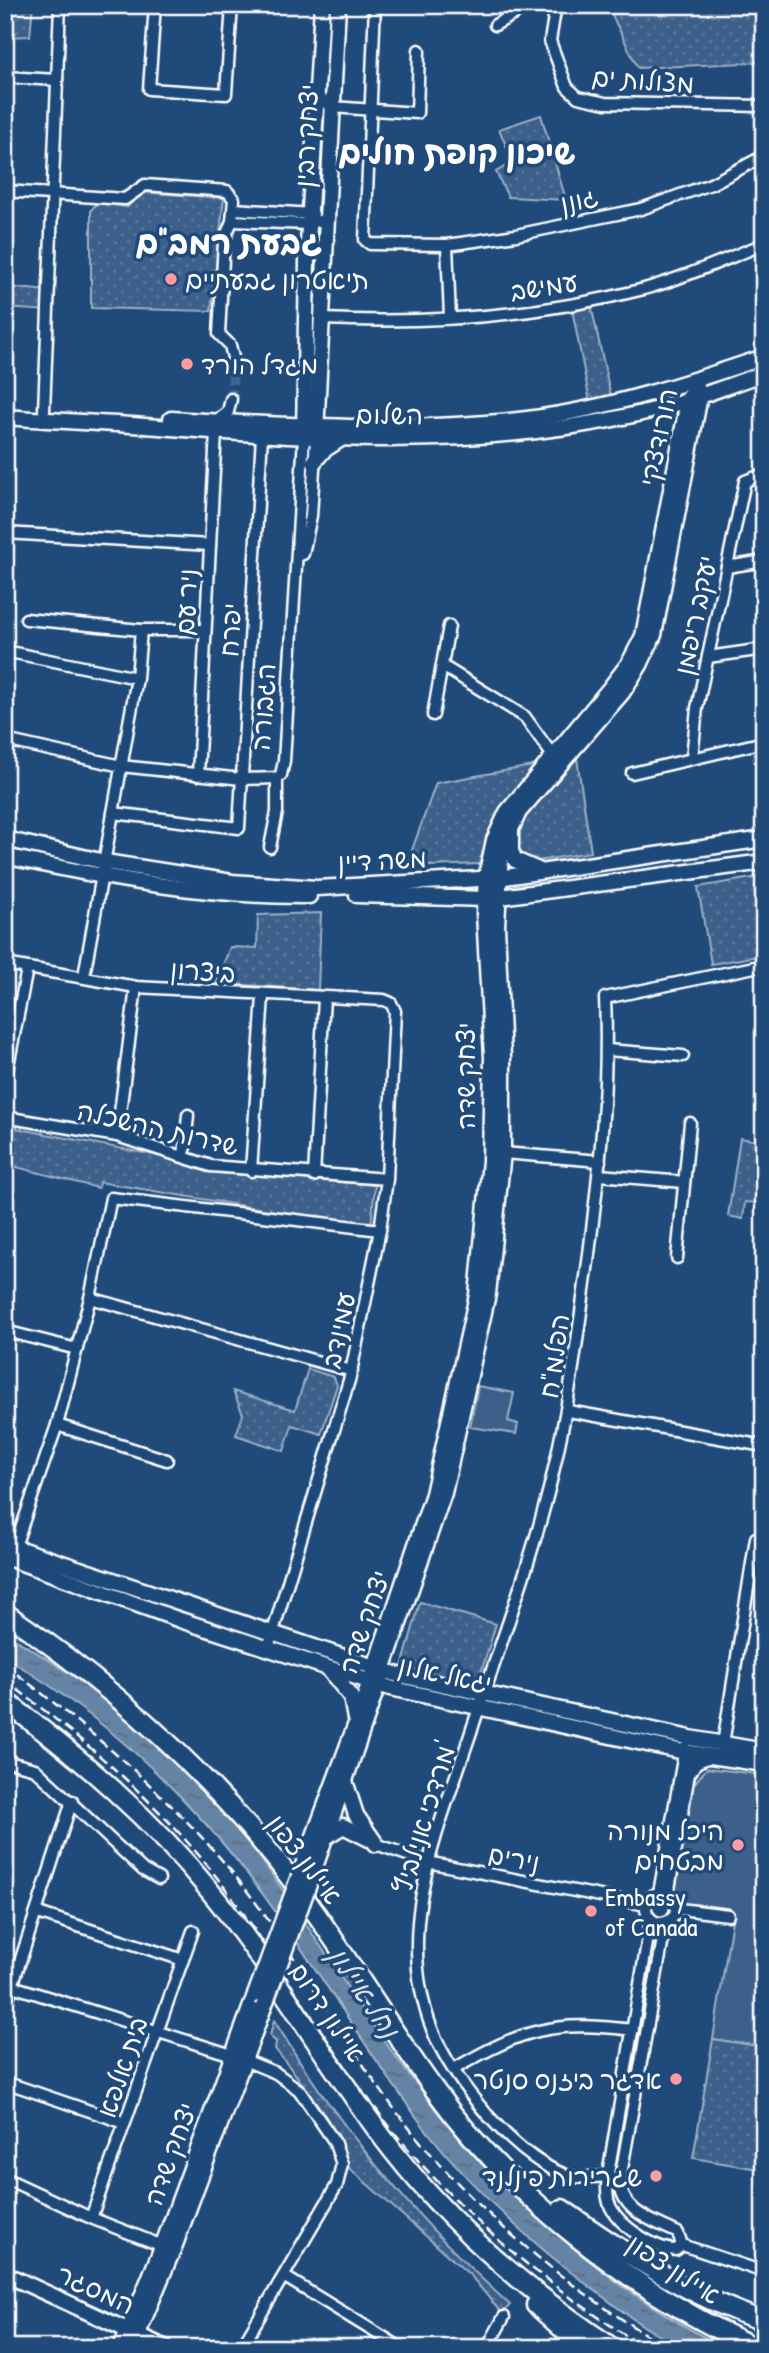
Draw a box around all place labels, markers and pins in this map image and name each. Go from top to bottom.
place label: תיאטרון גבעתיים [185,262,369,297]
marker: תיאטרון גבעתיים [163,271,179,287]
place label: מגדל הורד [201,347,318,382]
marker: מגדל הורד [179,356,195,372]
place label: היכל מנורה מבטחים [607,1813,724,1878]
marker: היכל מנורה מבטחים [730,1837,746,1853]
place label: Embassy of Canada [605,1879,698,1944]
marker: Embassy of Canada [583,1903,599,1919]
place label: אדגר ביזנס סנטר [473,2062,662,2097]
marker: אדגר ביזנס סנטר [668,2071,684,2087]
place label: שגרירות פינלנד [482,2159,642,2194]
marker: שגרירות פינלנד [648,2168,664,2184]

